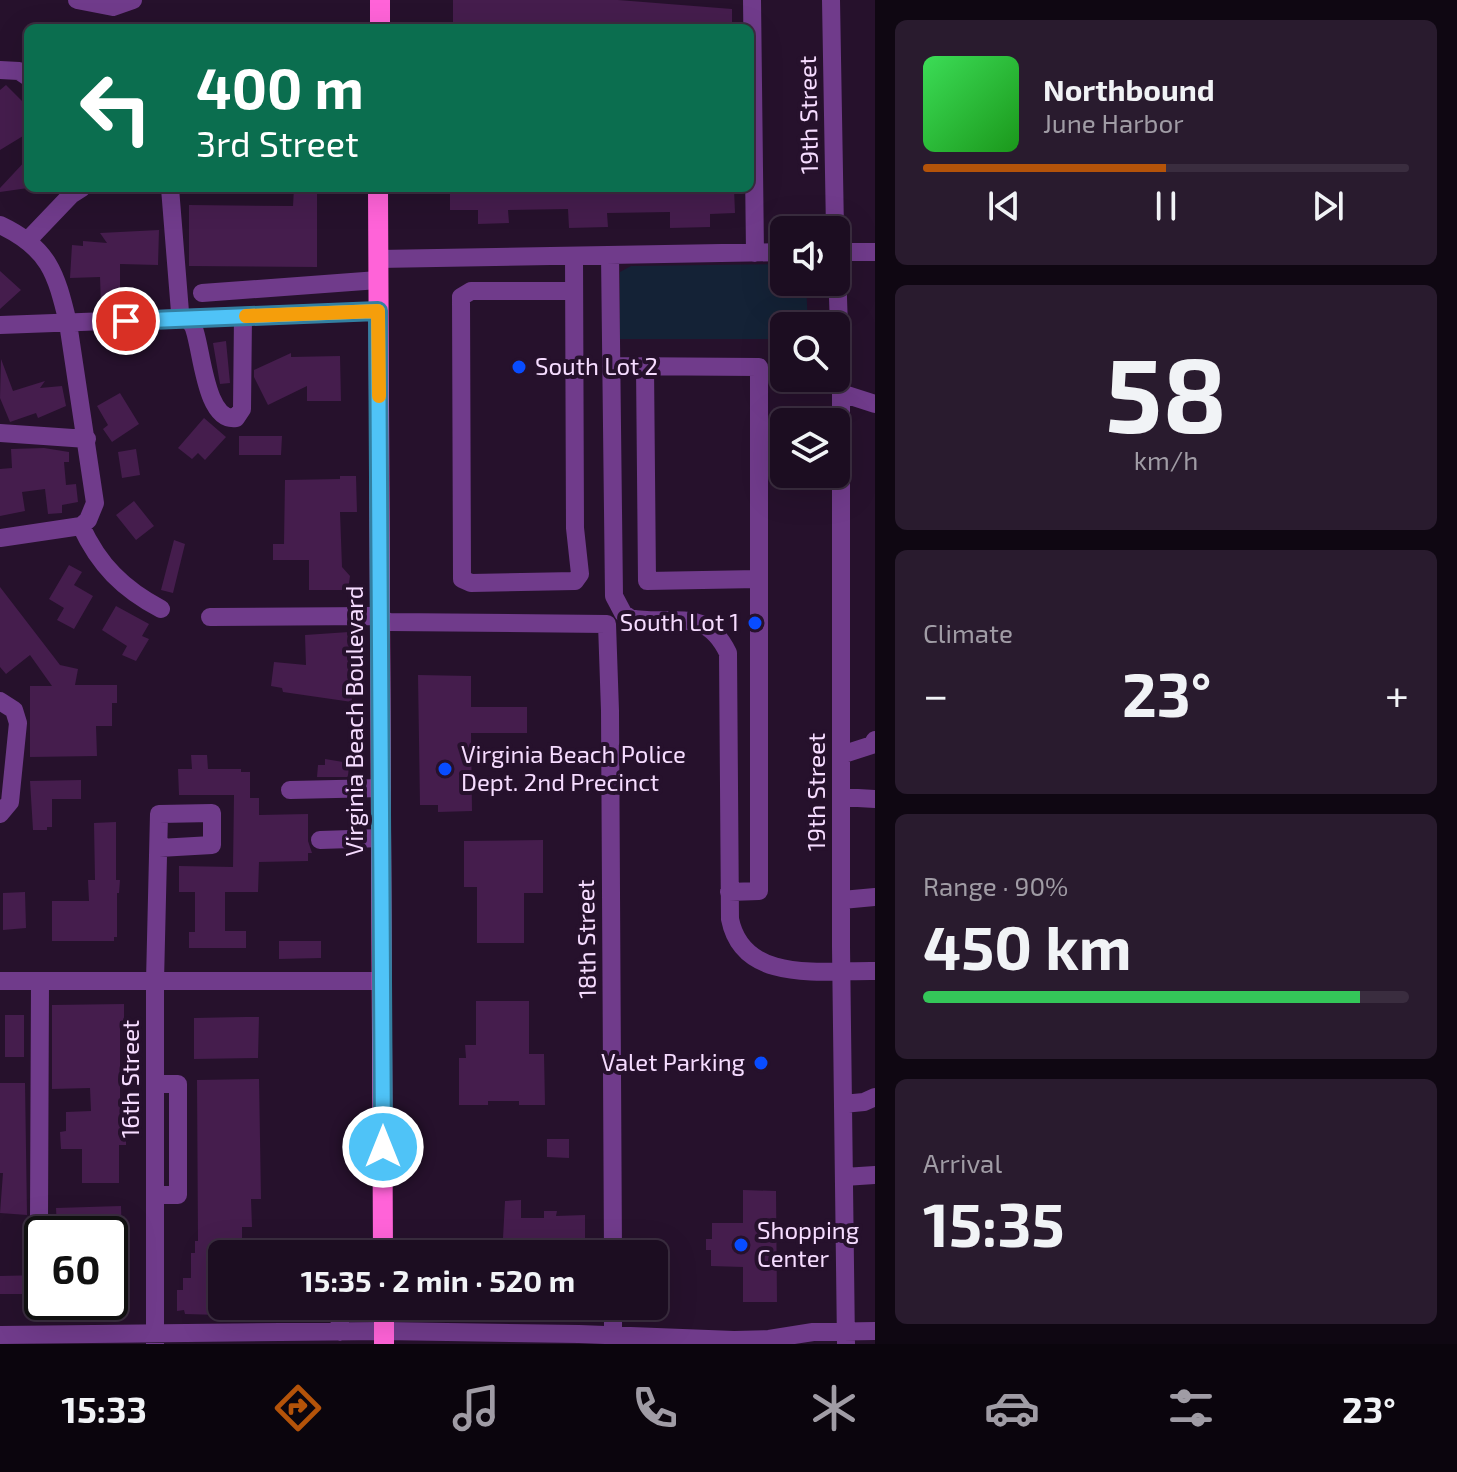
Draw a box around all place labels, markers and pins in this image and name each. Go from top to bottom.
pin [92,287,160,355]
place label: South Lot 2 [535,351,658,380]
marker: South Lot 2 [510,358,528,376]
place label: South Lot 1 [620,607,739,636]
marker: South Lot 1 [746,614,764,632]
place label: Virginia Beach Police Dept. 2nd Precinct [461,739,686,796]
marker: Virginia Beach Police Dept. 2nd Precinct [436,760,454,778]
place label: Valet Parking [601,1047,745,1076]
marker: Valet Parking [752,1054,770,1072]
place label: Shopping Center [757,1215,859,1272]
marker: Shopping Center [732,1236,750,1254]

